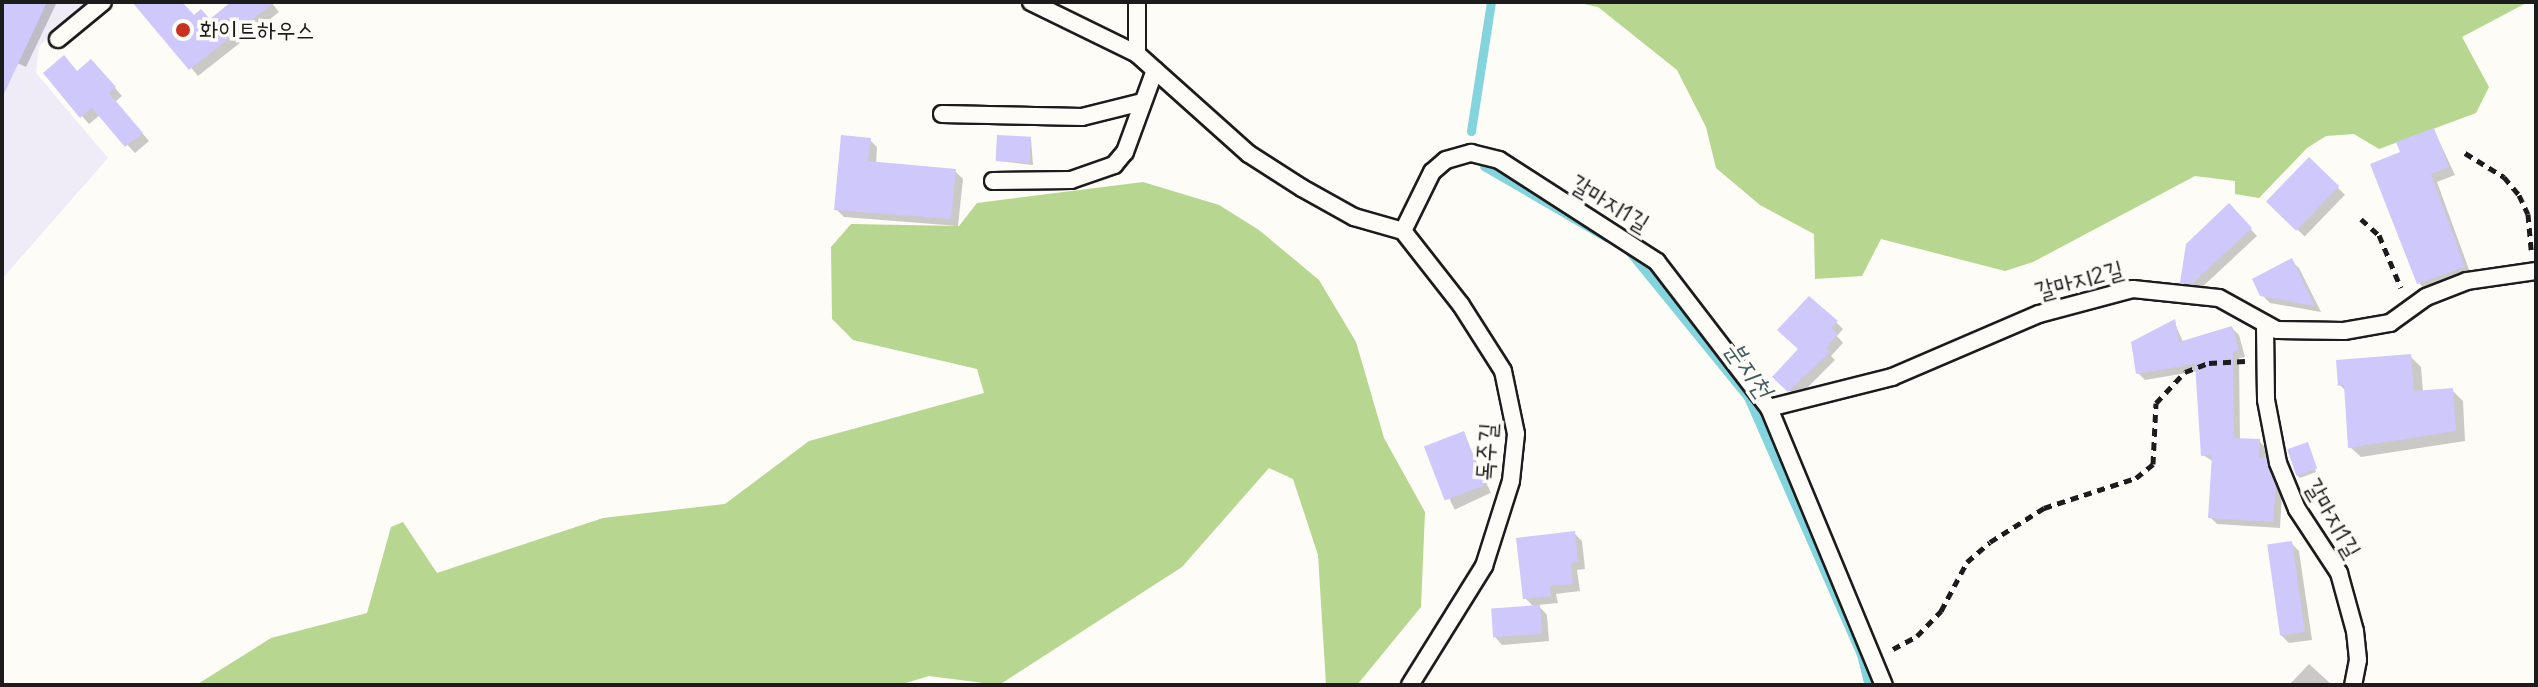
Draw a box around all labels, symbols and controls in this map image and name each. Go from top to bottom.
place label: 화이트하우스 [199,16,315,44]
marker: 화이트하우스 [174,21,192,39]
street label: 갈마지1길 [1565,168,1655,238]
street label: 갈마지2길 [2032,254,2126,306]
water label: 분지천 [1718,334,1780,404]
street label: 독주길 [1470,422,1502,482]
street label: 갈마지1길 [2299,473,2367,563]

